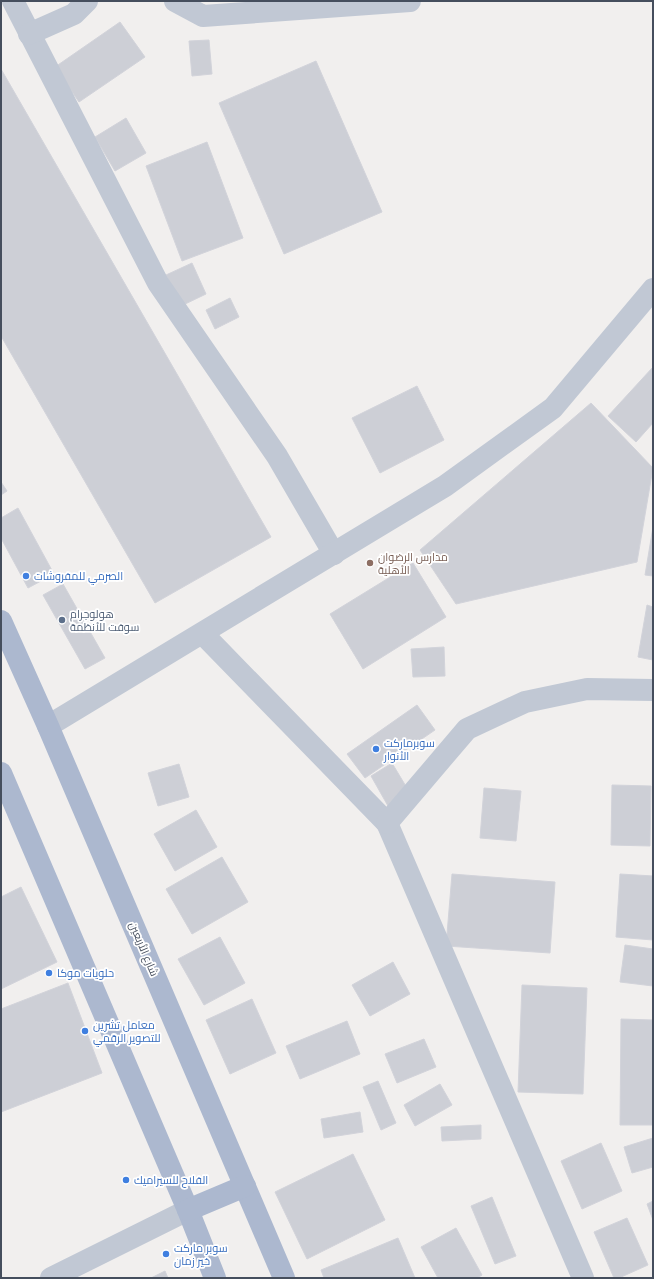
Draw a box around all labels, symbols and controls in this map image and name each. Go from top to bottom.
place label: مدارس الرضوان الأهلية [378,550,448,577]
marker: مدارس الرضوان الأهلية [365,558,375,568]
place label: الصرمي للمفروشات [34,569,123,585]
marker: الصرمي للمفروشات [21,571,31,581]
place label: هولوجرام سوفت للأنظمة [70,607,139,634]
marker: هولوجرام سوفت للأنظمة [57,615,67,625]
place label: سوبرماركت الأنوار [383,736,435,763]
marker: سوبرماركت الأنوار [371,744,381,754]
street label: شارع الأربعين [125,920,162,979]
place label: حلويات موكا [57,966,114,980]
marker: حلويات موكا [44,968,54,978]
place label: معامل تشرين للتصوير الرقمي [93,1018,161,1047]
marker: معامل تشرين للتصوير الرقمي [80,1026,90,1036]
place label: الفلاح للسيراميك [134,1173,208,1188]
marker: الفلاح للسيراميك [121,1175,131,1185]
place label: سوبر ماركت خير زمان [174,1241,228,1268]
marker: سوبر ماركت خير زمان [161,1249,171,1259]

